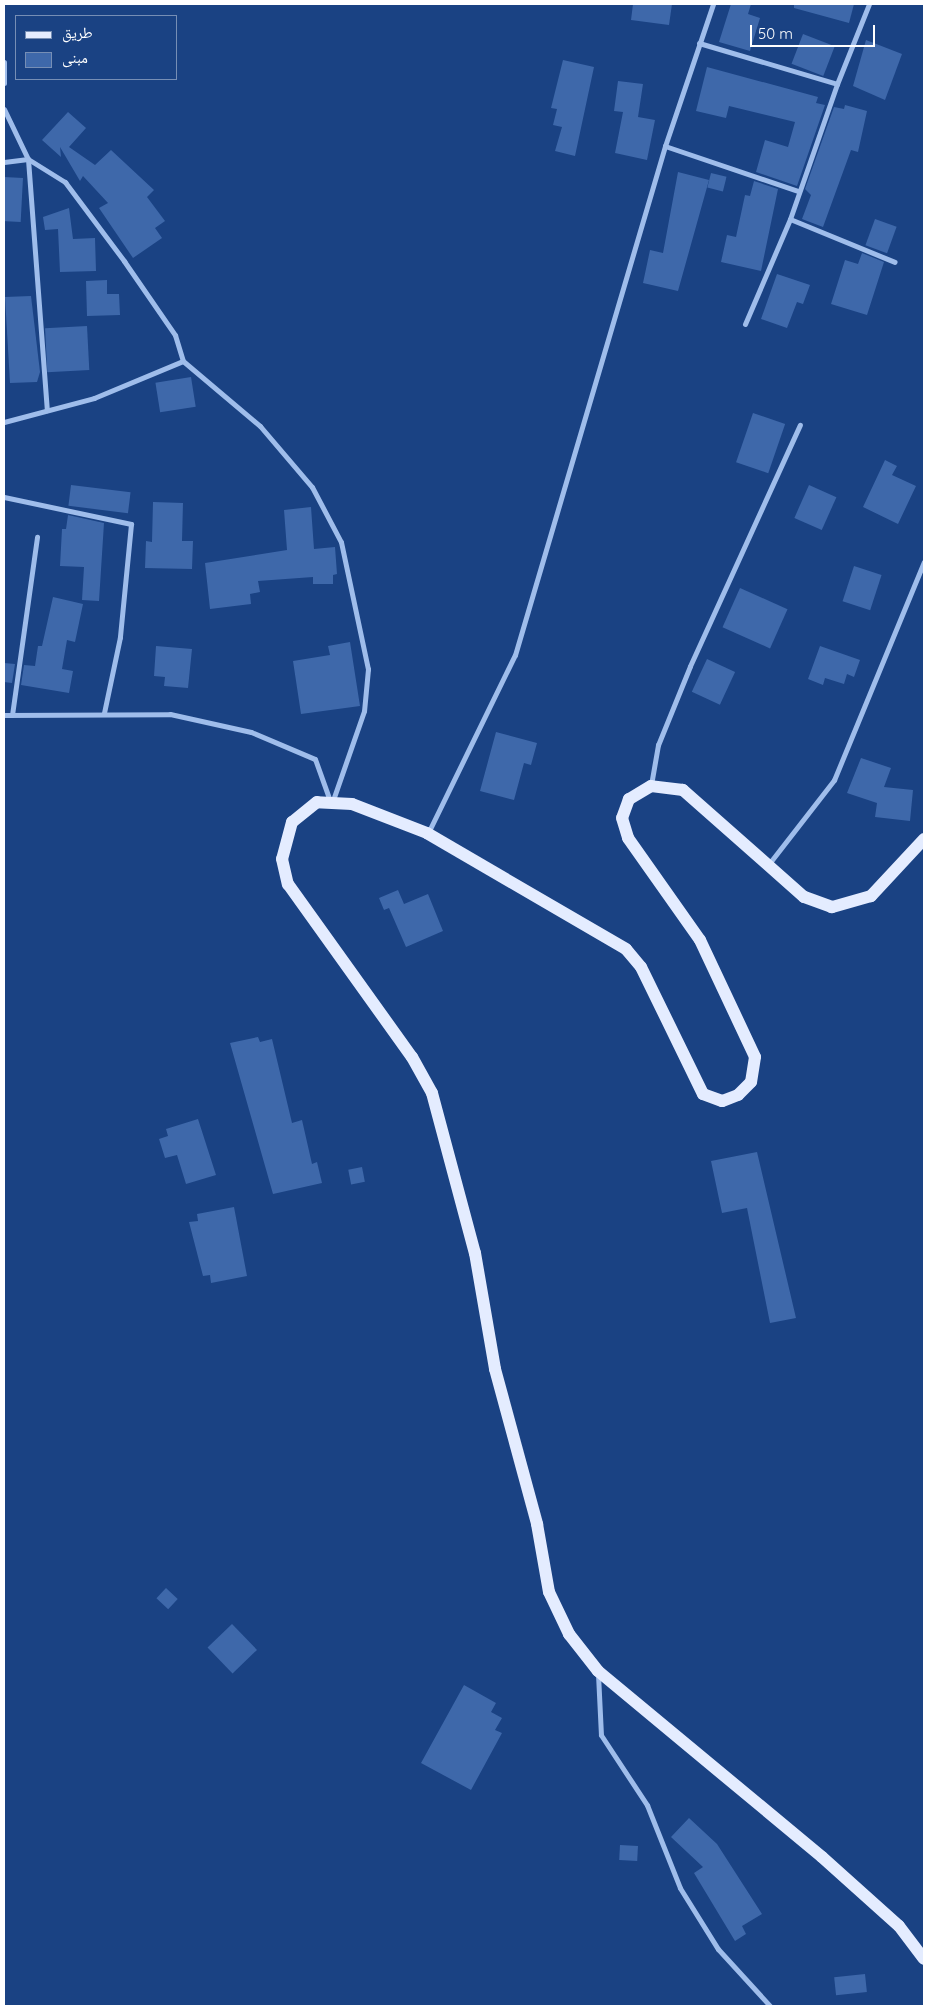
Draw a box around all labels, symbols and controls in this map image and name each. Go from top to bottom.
legend [15,15,178,80]
scale bar [753,15,878,47]
text: طريق [62,23,93,42]
text: 50 m [758,24,793,43]
text: مبنى [62,48,88,67]

